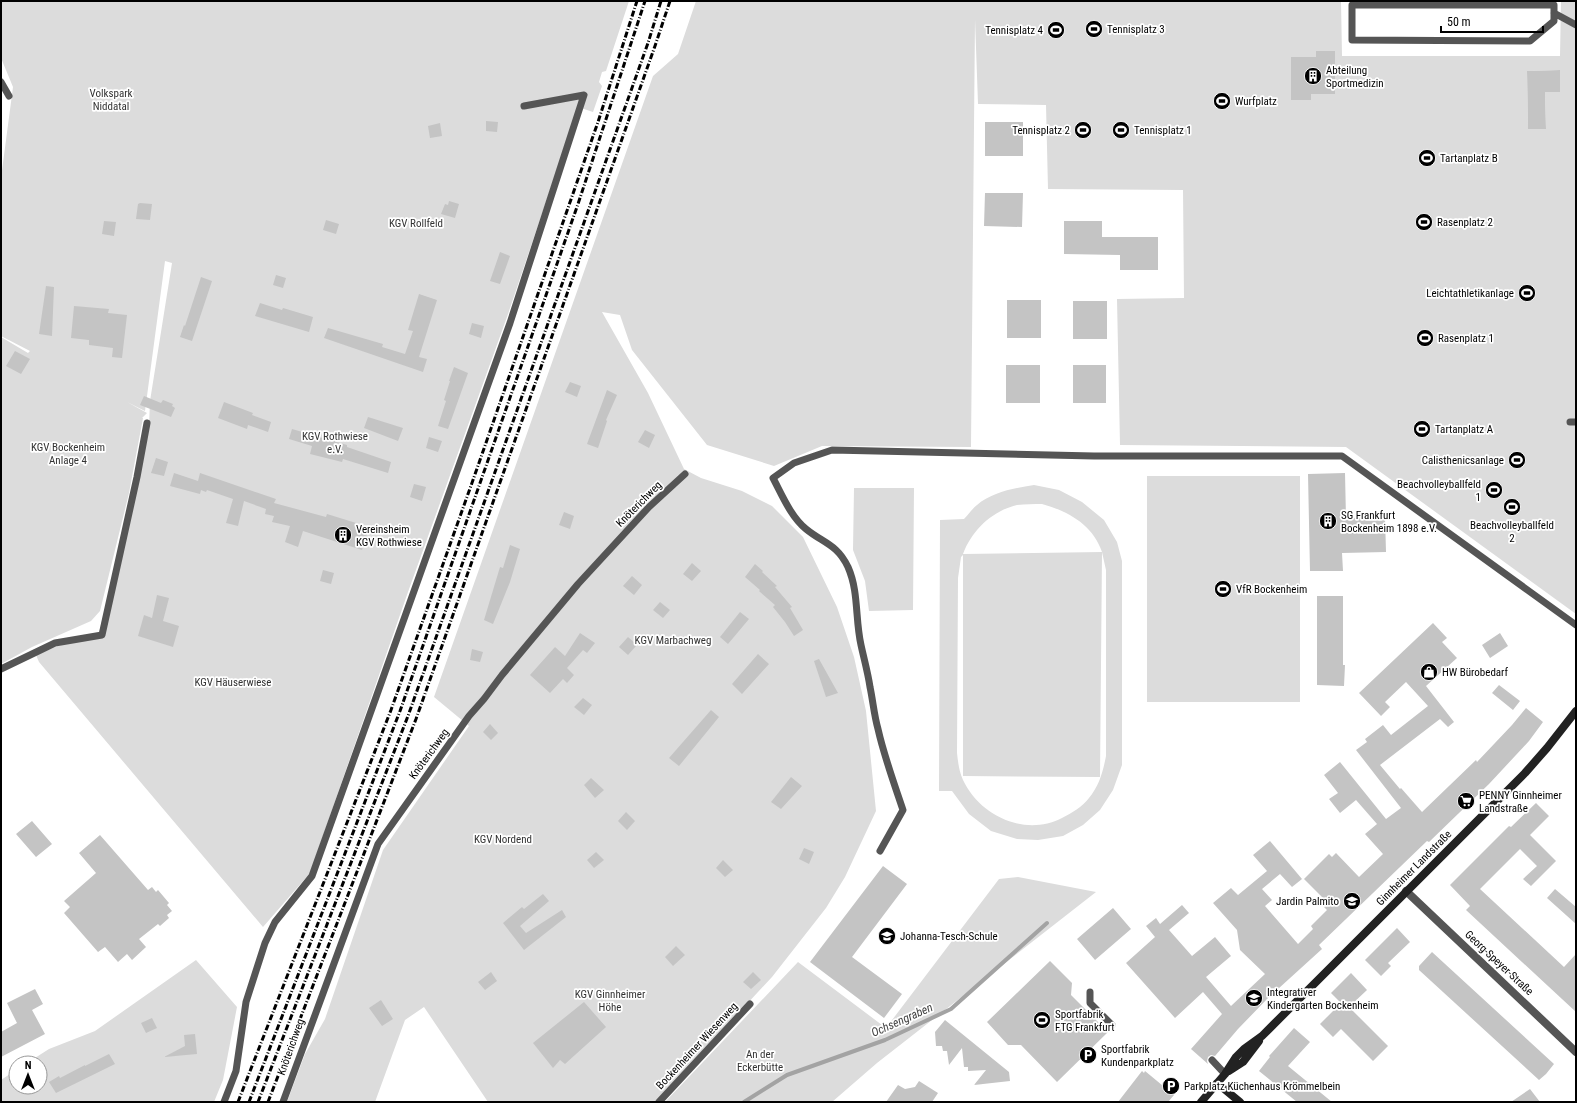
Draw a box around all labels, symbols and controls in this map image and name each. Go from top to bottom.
scale bar [1441,8,1543,34]
text: 50 m [1447,15,1471,29]
sports icon: Tennisplatz 3 [1084,19,1104,39]
sports icon: Tennisplatz 4 [1046,20,1066,40]
place label: Tennisplatz 3 [1107,23,1165,36]
place label: Tennisplatz 4 [985,24,1044,37]
place label: Abteilung Sportmedizin [1326,64,1384,90]
building icon: Abteilung Sportmedizin [1303,66,1323,86]
park label: Volkspark Niddatal [90,87,133,113]
sports icon: Wurfplatz [1212,91,1232,111]
place label: Wurfplatz [1235,95,1277,108]
sports icon: Tennisplatz 2 [1073,120,1093,140]
sports icon: Tennisplatz 1 [1111,120,1131,140]
place label: Tennisplatz 2 [1012,124,1070,137]
place label: Tennisplatz 1 [1134,124,1192,137]
sports icon: Tartanplatz B [1417,148,1437,168]
place label: Tartanplatz B [1440,152,1498,165]
sports icon: Rasenplatz 2 [1414,212,1434,232]
place label: Rasenplatz 2 [1437,216,1493,229]
park label: KGV Rollfeld [389,217,443,230]
sports icon: Leichtathletikanlage [1517,283,1537,303]
place label: Leichtathletikanlage [1426,287,1514,300]
sports icon: Rasenplatz 1 [1415,328,1435,348]
place label: Rasenplatz 1 [1438,332,1494,345]
sports icon: Tartanplatz A [1412,419,1432,439]
place label: Tartanplatz A [1435,423,1494,436]
park label: KGV Rothwiese e.V. [302,430,368,456]
park label: KGV Bockenheim Anlage 4 [31,441,105,467]
sports icon: Calisthenicsanlage [1507,450,1527,470]
place label: Calisthenicsanlage [1422,454,1504,467]
street label: Knöterichweg [613,478,665,530]
place label: Beachvolleyballfeld 1 [1397,478,1481,504]
sports icon: Beachvolleyballfeld 1 [1484,480,1504,500]
sports icon: Beachvolleyballfeld 2 [1502,497,1522,517]
place label: SG Frankfurt Bockenheim 1898 e.V. [1341,509,1437,535]
building icon: SG Frankfurt Bockenheim 1898 e.V. [1318,511,1338,531]
place label: Beachvolleyballfeld 2 [1470,519,1554,545]
place label: Vereinsheim KGV Rothwiese [356,523,422,549]
building icon: Vereinsheim KGV Rothwiese [333,525,353,545]
sports icon: VfR Bockenheim [1213,579,1233,599]
place label: VfR Bockenheim [1236,583,1307,596]
park label: KGV Marbachweg [635,634,711,647]
shop icon: HW Bürobedarf [1419,662,1439,682]
place label: HW Bürobedarf [1442,666,1509,679]
park label: KGV Häuserwiese [194,676,272,689]
street label: Knöterichweg [406,726,452,782]
place label: PENNY Ginnheimer Landstraße [1479,789,1562,815]
supermarket icon: PENNY Ginnheimer Landstraße [1456,791,1476,811]
street label: Ginnheimer Landstraße [1374,828,1454,908]
park label: KGV Nordend [474,833,532,846]
school or university icon: Jardin Palmito [1342,891,1362,911]
place label: Jardin Palmito [1276,895,1339,908]
school or university icon: Johanna-Tesch-Schule [877,926,897,946]
street label: Georg-Speyer-Straße [1462,928,1536,998]
place label: Johanna-Tesch-Schule [900,930,998,943]
place label: Integrativer Kindergarten Bockenheim [1267,986,1379,1012]
park label: KGV Ginnheimer Höhe [575,988,646,1014]
school or university icon: Integrativer Kindergarten Bockenheim [1244,988,1264,1008]
street label: Bockenheimer Wiesenweg [654,1000,740,1092]
water label: Ochsengraben [869,1000,935,1040]
place label: Sportfabrik FTG Frankfurt [1055,1008,1115,1034]
sports icon: Sportfabrik FTG Frankfurt [1032,1010,1052,1030]
street label: Knöterichweg [275,1017,307,1077]
place label: Sportfabrik Kundenparkplatz [1101,1043,1174,1069]
parking icon: Sportfabrik Kundenparkplatz [1078,1045,1098,1065]
park label: An der Eckerbütte [737,1048,783,1074]
north arrow [8,1055,48,1095]
text: N [25,1059,32,1072]
parking icon: Parkplatz Küchenhaus Krömmelbein [1161,1076,1181,1096]
place label: Parkplatz Küchenhaus Krömmelbein [1184,1080,1340,1093]

